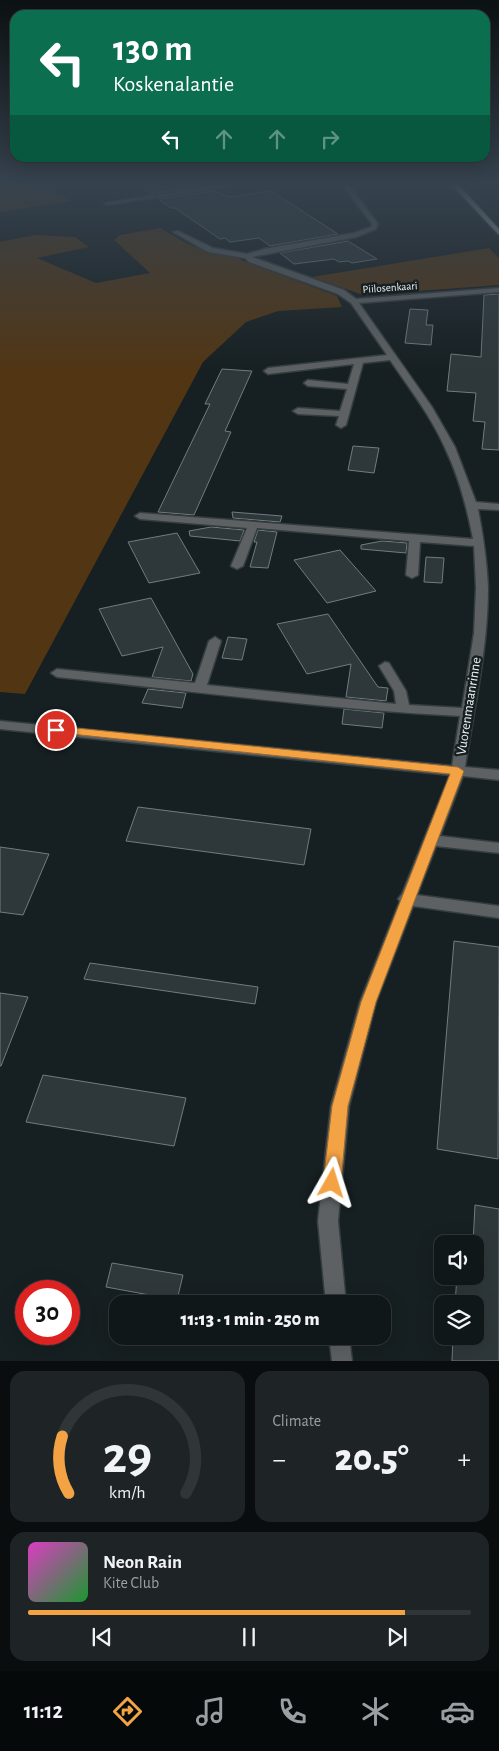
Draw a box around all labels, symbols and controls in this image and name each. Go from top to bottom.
icon: left [30,30,95,95]
text: 130 m [113,32,192,67]
text: Koskenalantie [113,73,234,95]
icon: left [157,125,185,153]
icon: ahead [210,125,238,153]
icon: ahead [263,125,291,153]
icon: right [316,125,344,153]
street label: Piilosenkaari [362,280,418,295]
street label: Vuorenmaanrinne [454,656,484,756]
pin [35,709,77,751]
icon: arrive [42,716,70,744]
position arrow [305,1156,357,1208]
map controls [434,1235,484,1345]
button: sound [434,1235,484,1285]
speed limit sign: 30 [15,1280,80,1345]
button: layers [434,1295,484,1345]
text: 11:13 · 1 min · 250 m [180,1310,320,1329]
text: Climate [273,1413,321,1429]
text: 29 [102,1430,152,1482]
text: 20.5° [335,1440,409,1478]
text: − [273,1446,286,1474]
text: + [458,1446,471,1474]
text: km/h [109,1484,146,1502]
text: Neon Rain [103,1553,182,1572]
text: Kite Club [103,1575,159,1591]
icon: previous [88,1623,116,1651]
icon: pause [235,1623,263,1651]
icon: next [383,1623,411,1651]
icon: directions [110,1694,145,1729]
icon: music [193,1694,228,1729]
icon: phone [275,1694,310,1729]
icon: climate [358,1694,393,1729]
icon: car [440,1694,475,1729]
text: 11:12 [24,1700,63,1722]

